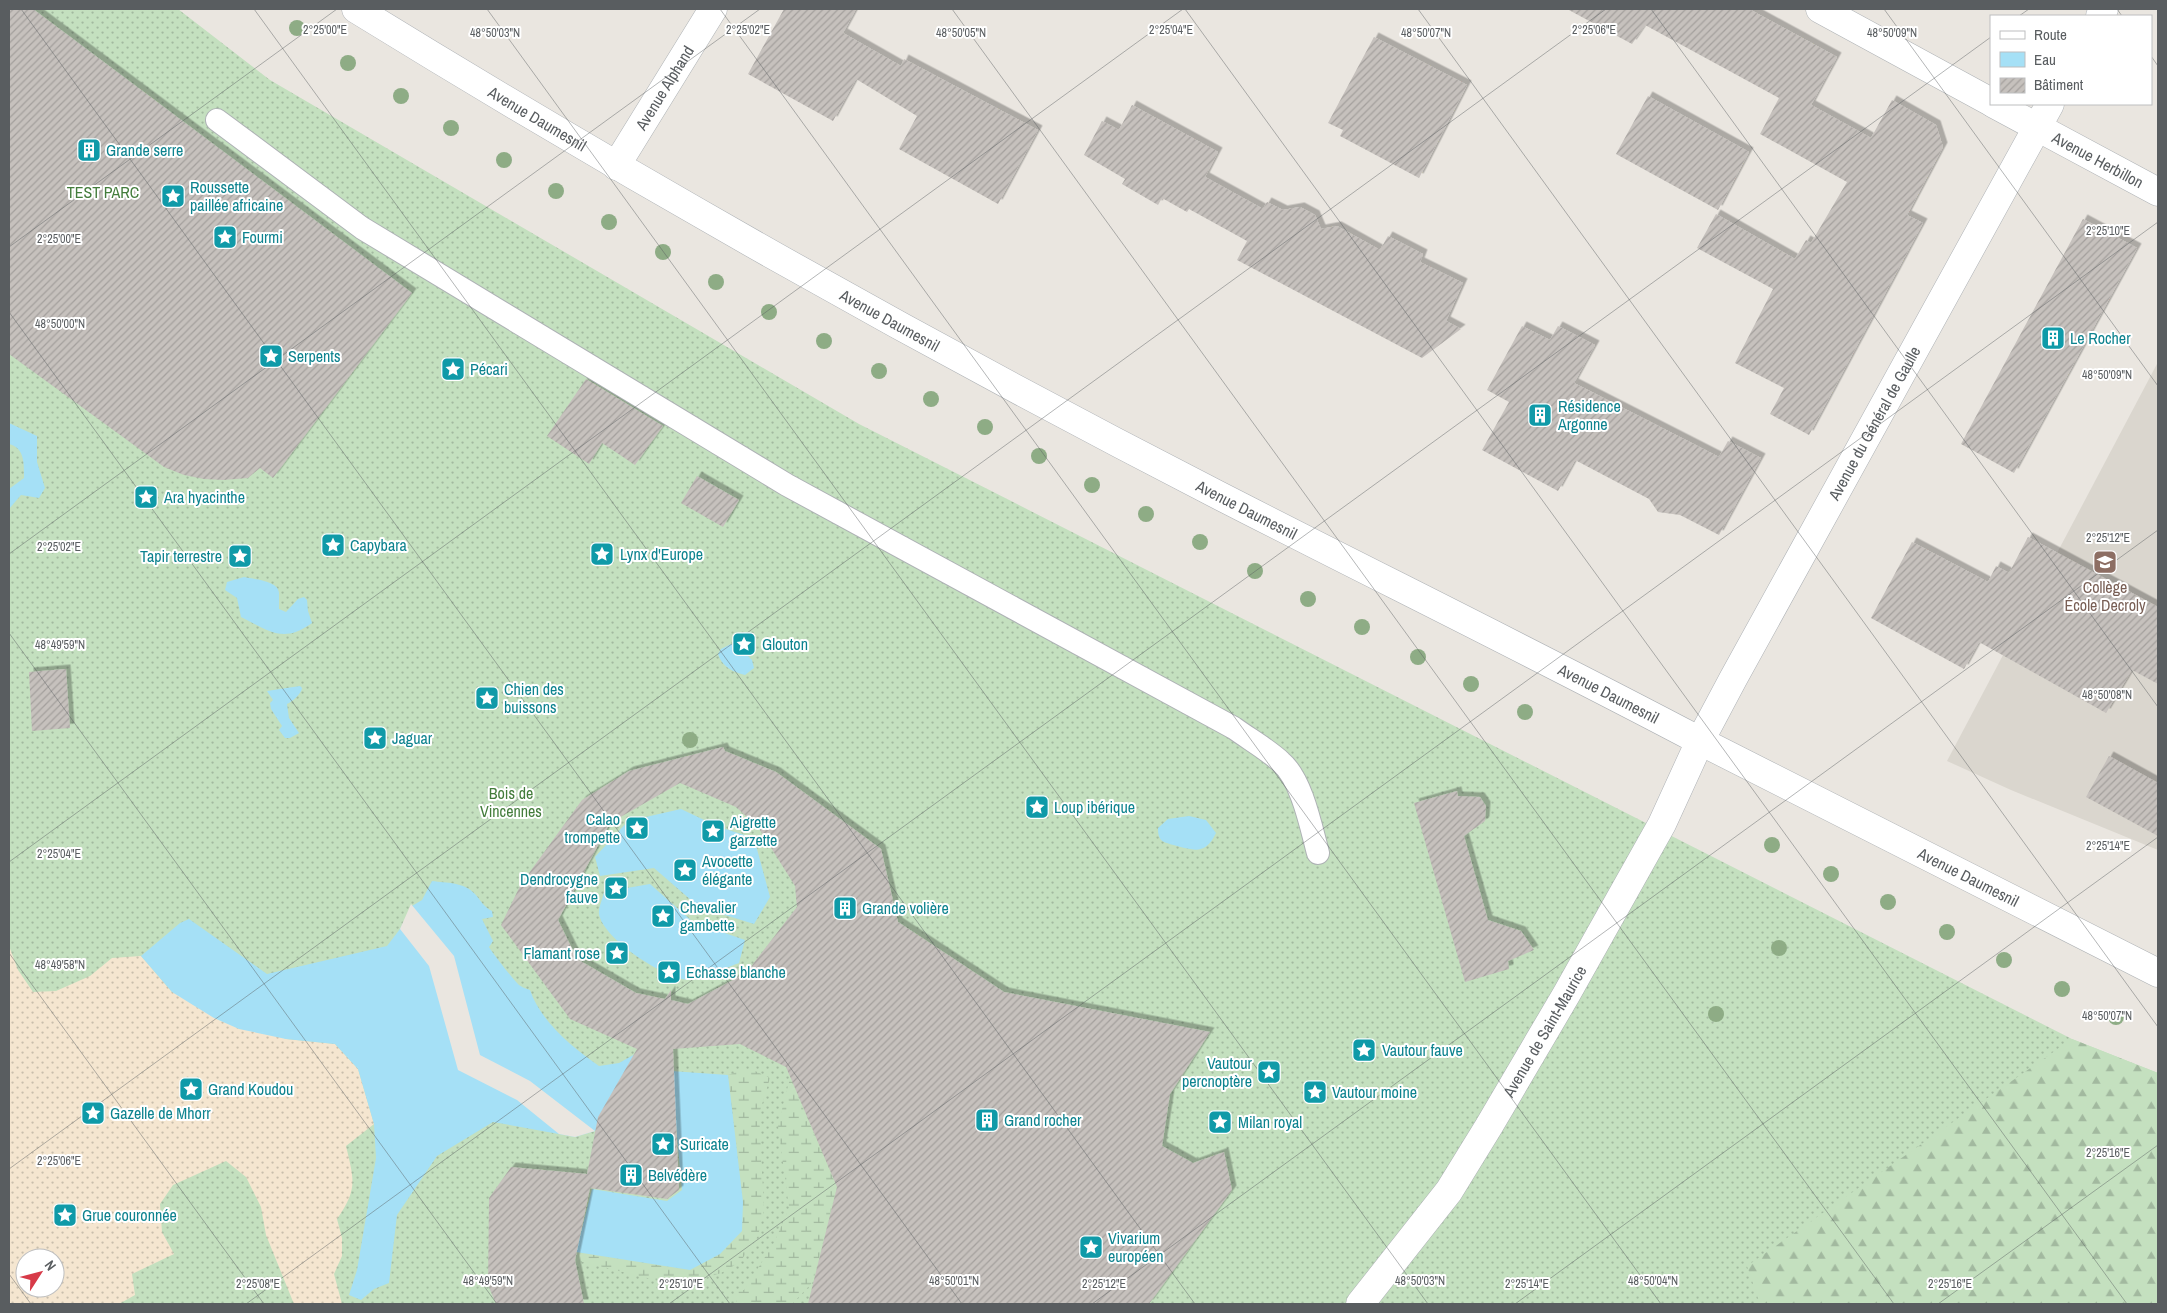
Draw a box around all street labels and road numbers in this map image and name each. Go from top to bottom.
street label: Avenue Alphand [629,41,699,135]
street label: Avenue Daumesnil [483,80,591,156]
street label: Avenue Herbillon [2048,126,2147,193]
street label: Avenue Daumesnil [835,283,944,357]
street label: Avenue du Général de Gaulle [1822,342,1925,505]
street label: Avenue Daumesnil [1192,474,1301,545]
street label: Avenue Daumesnil [1554,658,1663,729]
street label: Avenue Daumesnil [1913,842,2023,912]
street label: Avenue de Saint-Maurice [1497,962,1591,1102]

